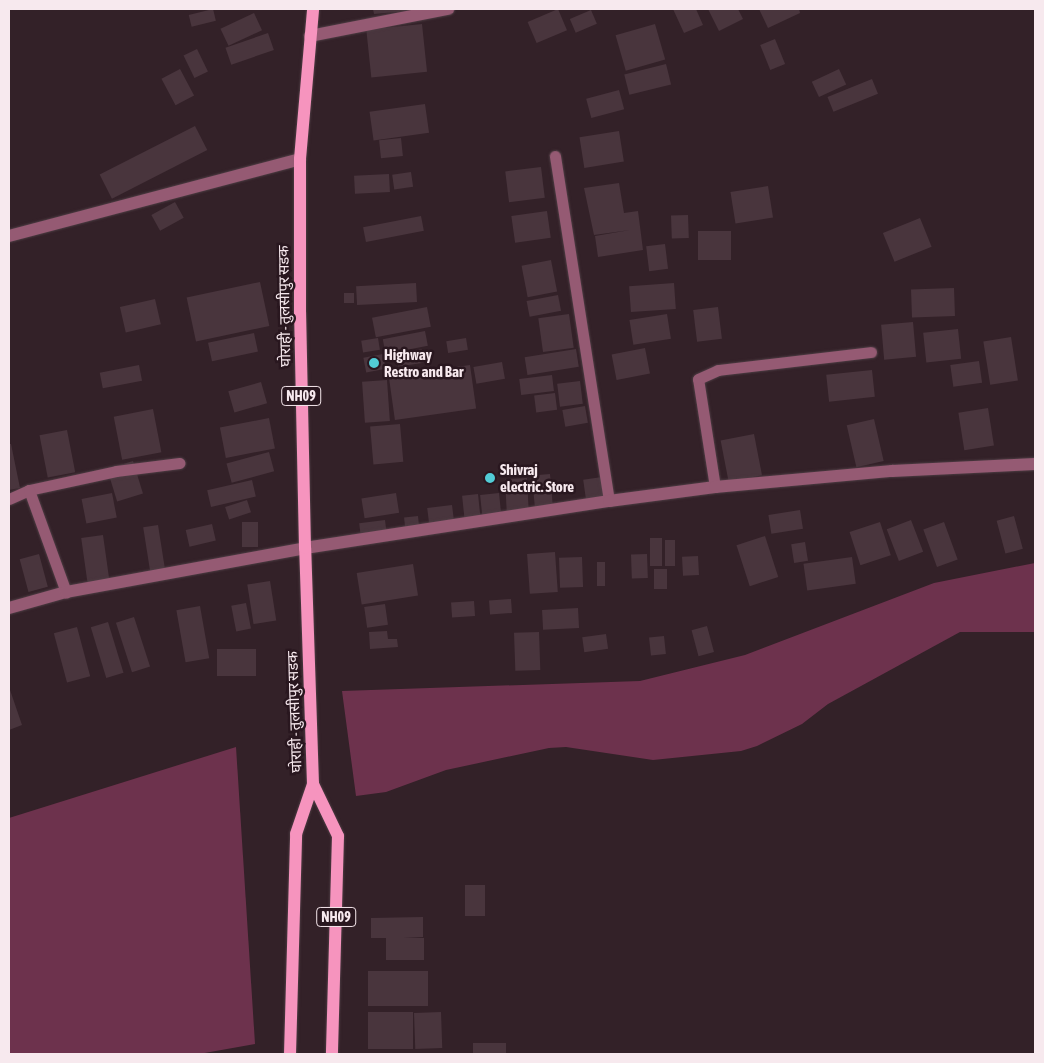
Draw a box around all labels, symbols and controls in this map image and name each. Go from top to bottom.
street label: घोराही - तुलसीपुर सडक [274,245,294,367]
place label: Highway Restro and Bar [384,345,463,380]
marker: Highway Restro and Bar [368,357,380,369]
road number: NH09 [281,384,321,408]
place label: Shivraj electric. Store [500,460,574,495]
marker: Shivraj electric. Store [484,472,496,484]
street label: घोराही - तुलसीपुर सडक [283,651,305,773]
road number: NH09 [316,906,356,929]

